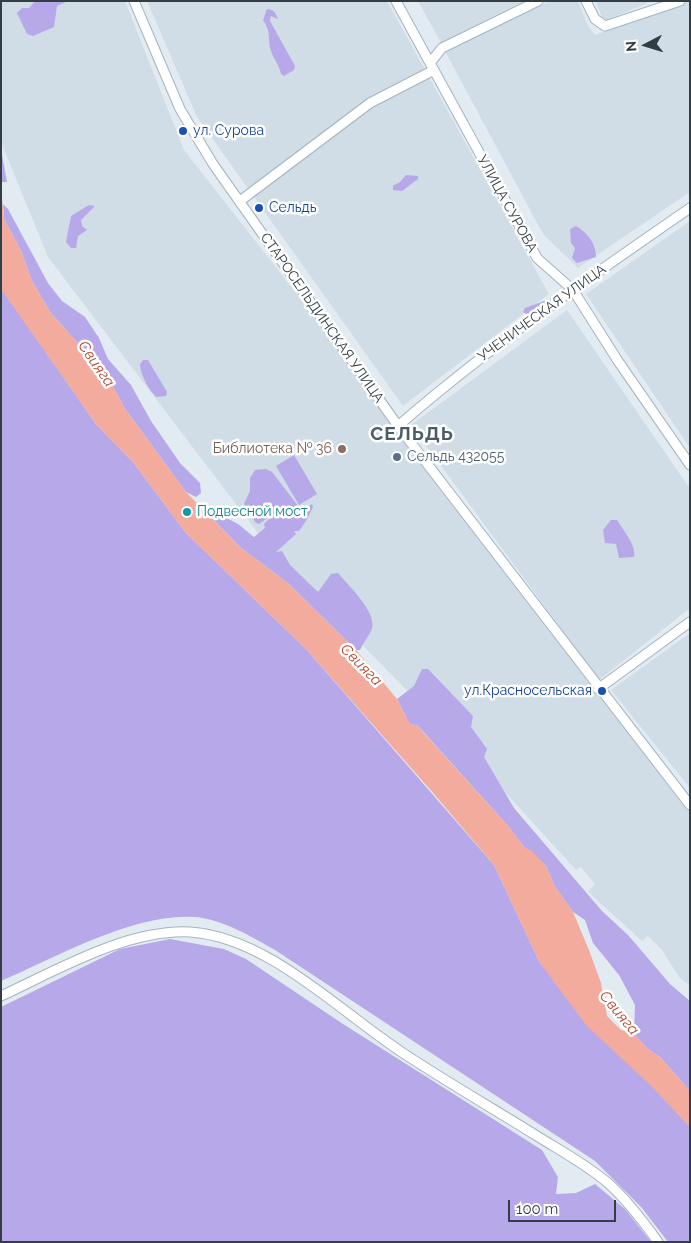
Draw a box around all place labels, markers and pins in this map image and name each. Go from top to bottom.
place label: ул. Сурова [193,123,264,139]
marker: ул. Сурова [177,125,189,137]
place label: Сельдь [269,200,317,216]
marker: Сельдь [253,202,265,214]
place label: Библиотека № 36 [213,441,332,457]
marker: Библиотека № 36 [336,443,348,455]
place label: Сельдь 432055 [407,449,504,465]
marker: Сельдь 432055 [391,451,403,463]
place label: Подвесной мост [197,504,308,520]
marker: Подвесной мост [181,506,193,518]
place label: ул.Красносельская [464,683,592,699]
marker: ул.Красносельская [596,685,608,697]

